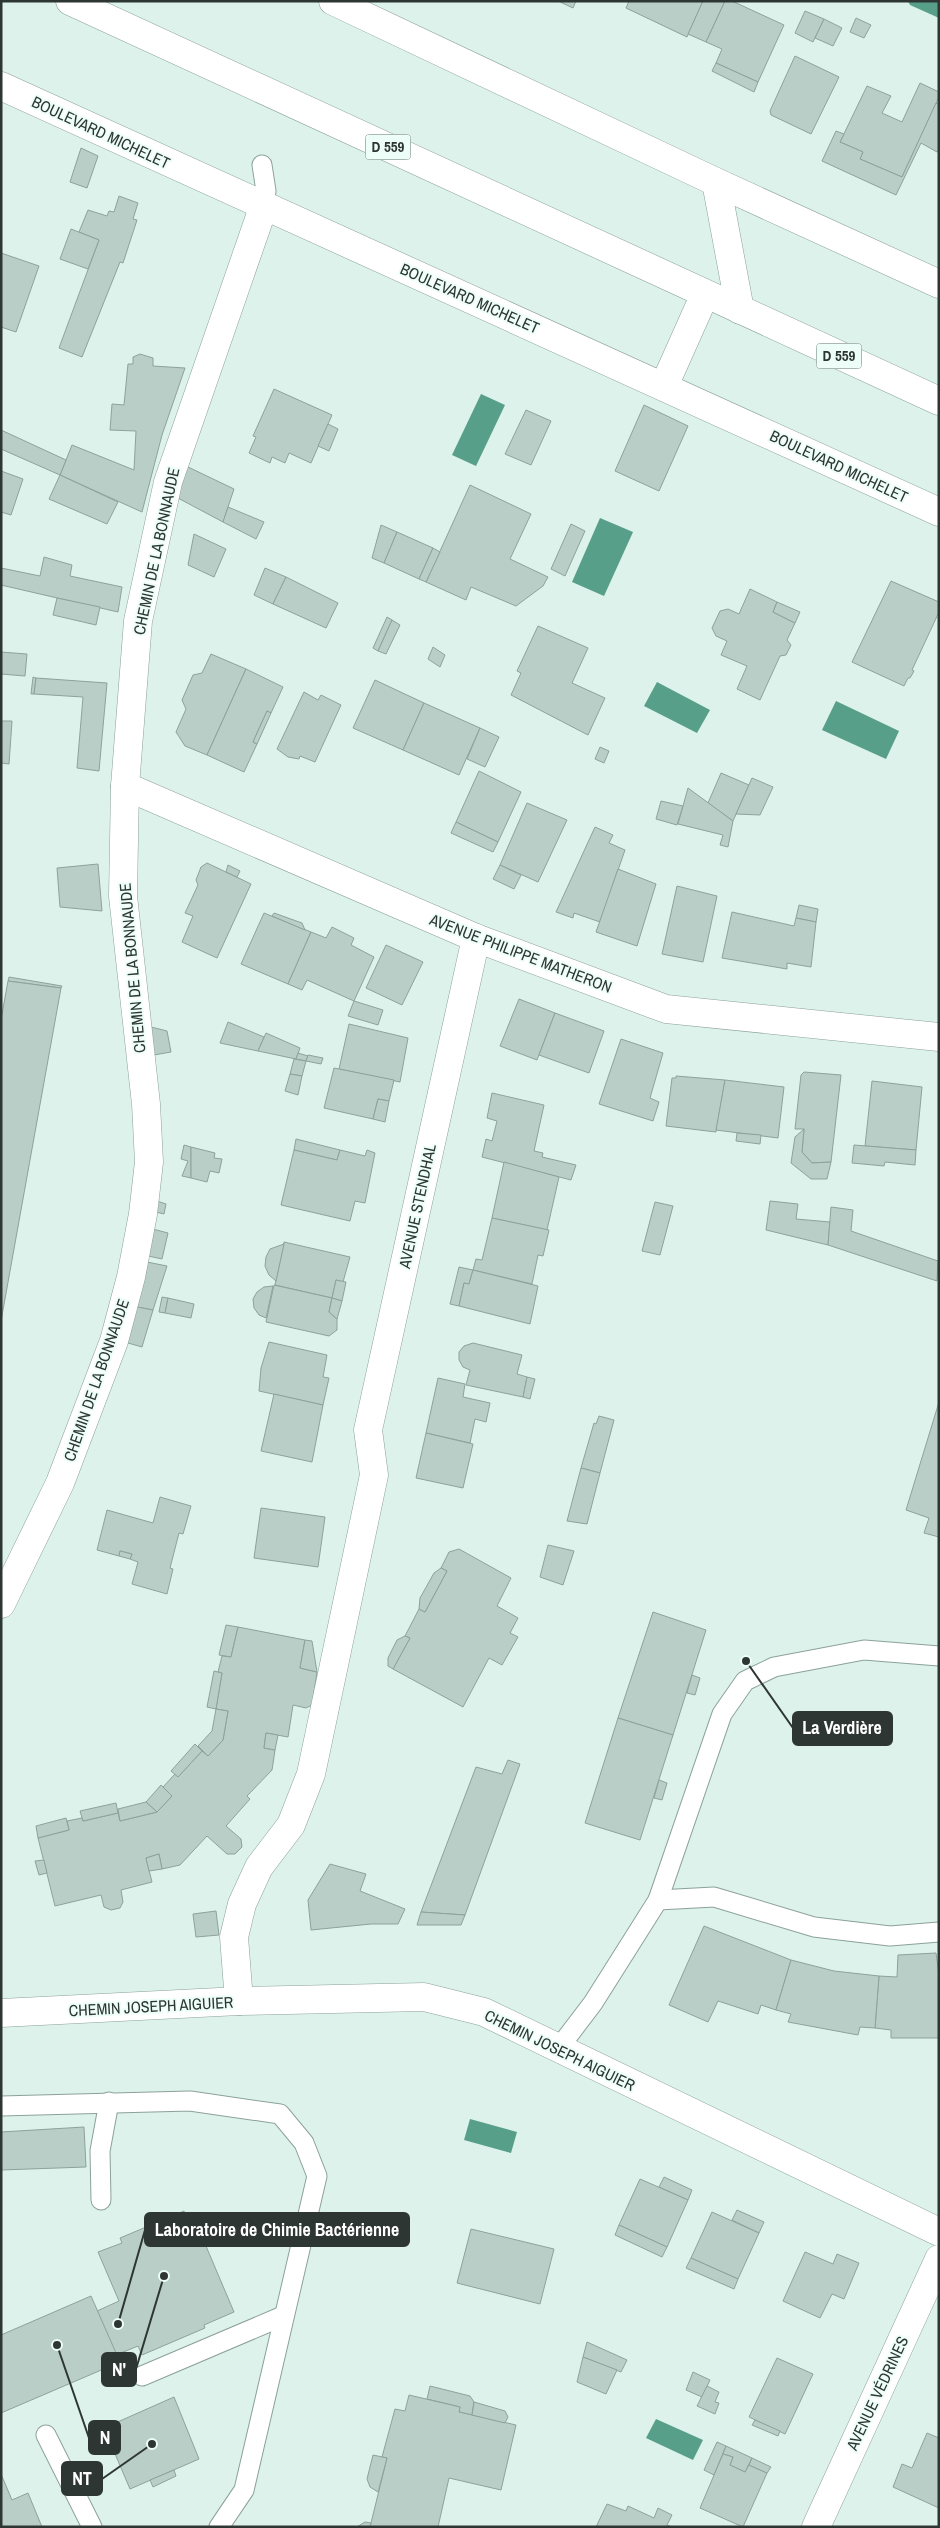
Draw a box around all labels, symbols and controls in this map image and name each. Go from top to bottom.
street label: BOULEVARD MICHELET [28,90,174,174]
road number: D 559 [366,134,410,160]
street label: BOULEVARD MICHELET [397,257,543,339]
road number: D 559 [816,344,862,368]
street label: BOULEVARD MICHELET [766,424,912,508]
street label: CHEMIN DE LA BONNAUDE [128,465,184,637]
street label: CHEMIN DE LA BONNAUDE [114,882,150,1054]
street label: AVENUE PHILIPPE MATHERON [426,908,615,998]
street label: AVENUE STENDHAL [393,1141,441,1271]
street label: CHEMIN DE LA BONNAUDE [58,1296,134,1464]
callout: La Verdière [793,1712,892,1745]
text: La Verdière [802,1715,882,1740]
street label: CHEMIN JOSEPH AIGUIER [68,1991,234,2021]
street label: CHEMIN JOSEPH AIGUIER [481,2004,639,2096]
callout: Laboratoire de Chimie Bactérienne [145,2213,409,2246]
text: Laboratoire de Chimie Bactérienne [155,2217,399,2242]
street label: AVENUE VÉDRINES [840,2332,913,2455]
callout: N' [102,2353,136,2386]
text: N' [112,2357,126,2382]
callout: N [89,2421,120,2454]
text: N [100,2425,110,2450]
callout: NT [62,2462,102,2495]
text: NT [72,2466,92,2491]

